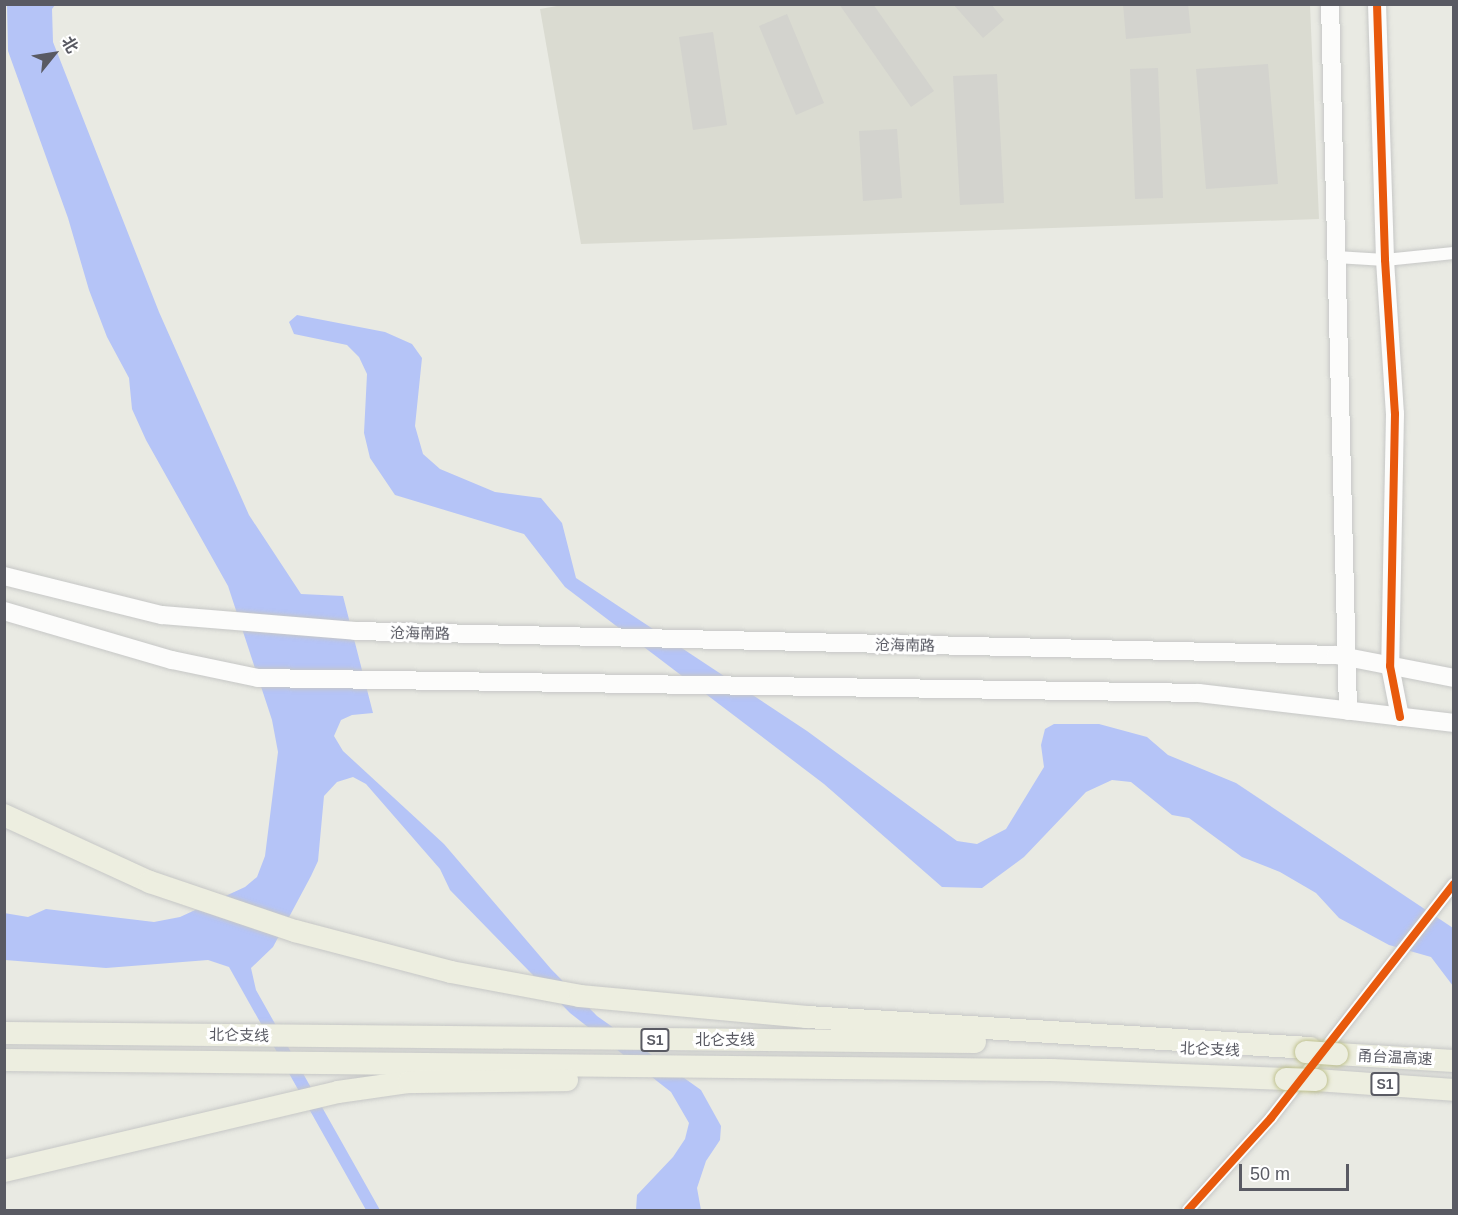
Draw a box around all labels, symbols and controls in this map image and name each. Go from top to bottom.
north arrow [24,24,84,84]
text: 北 [59,34,81,56]
street label: 沧海南路 [390,623,450,643]
street label: 沧海南路 [875,635,935,655]
street label: 北仑支线 [209,1025,269,1045]
road number: S1 [640,1029,670,1051]
street label: 北仑支线 [695,1031,755,1049]
street label: 北仑支线 [1180,1039,1240,1059]
street label: 甬台温高速 [1357,1046,1433,1068]
road number: S1 [1370,1073,1400,1095]
scale bar [1242,1152,1352,1190]
text: 50 m [1250,1164,1290,1184]

